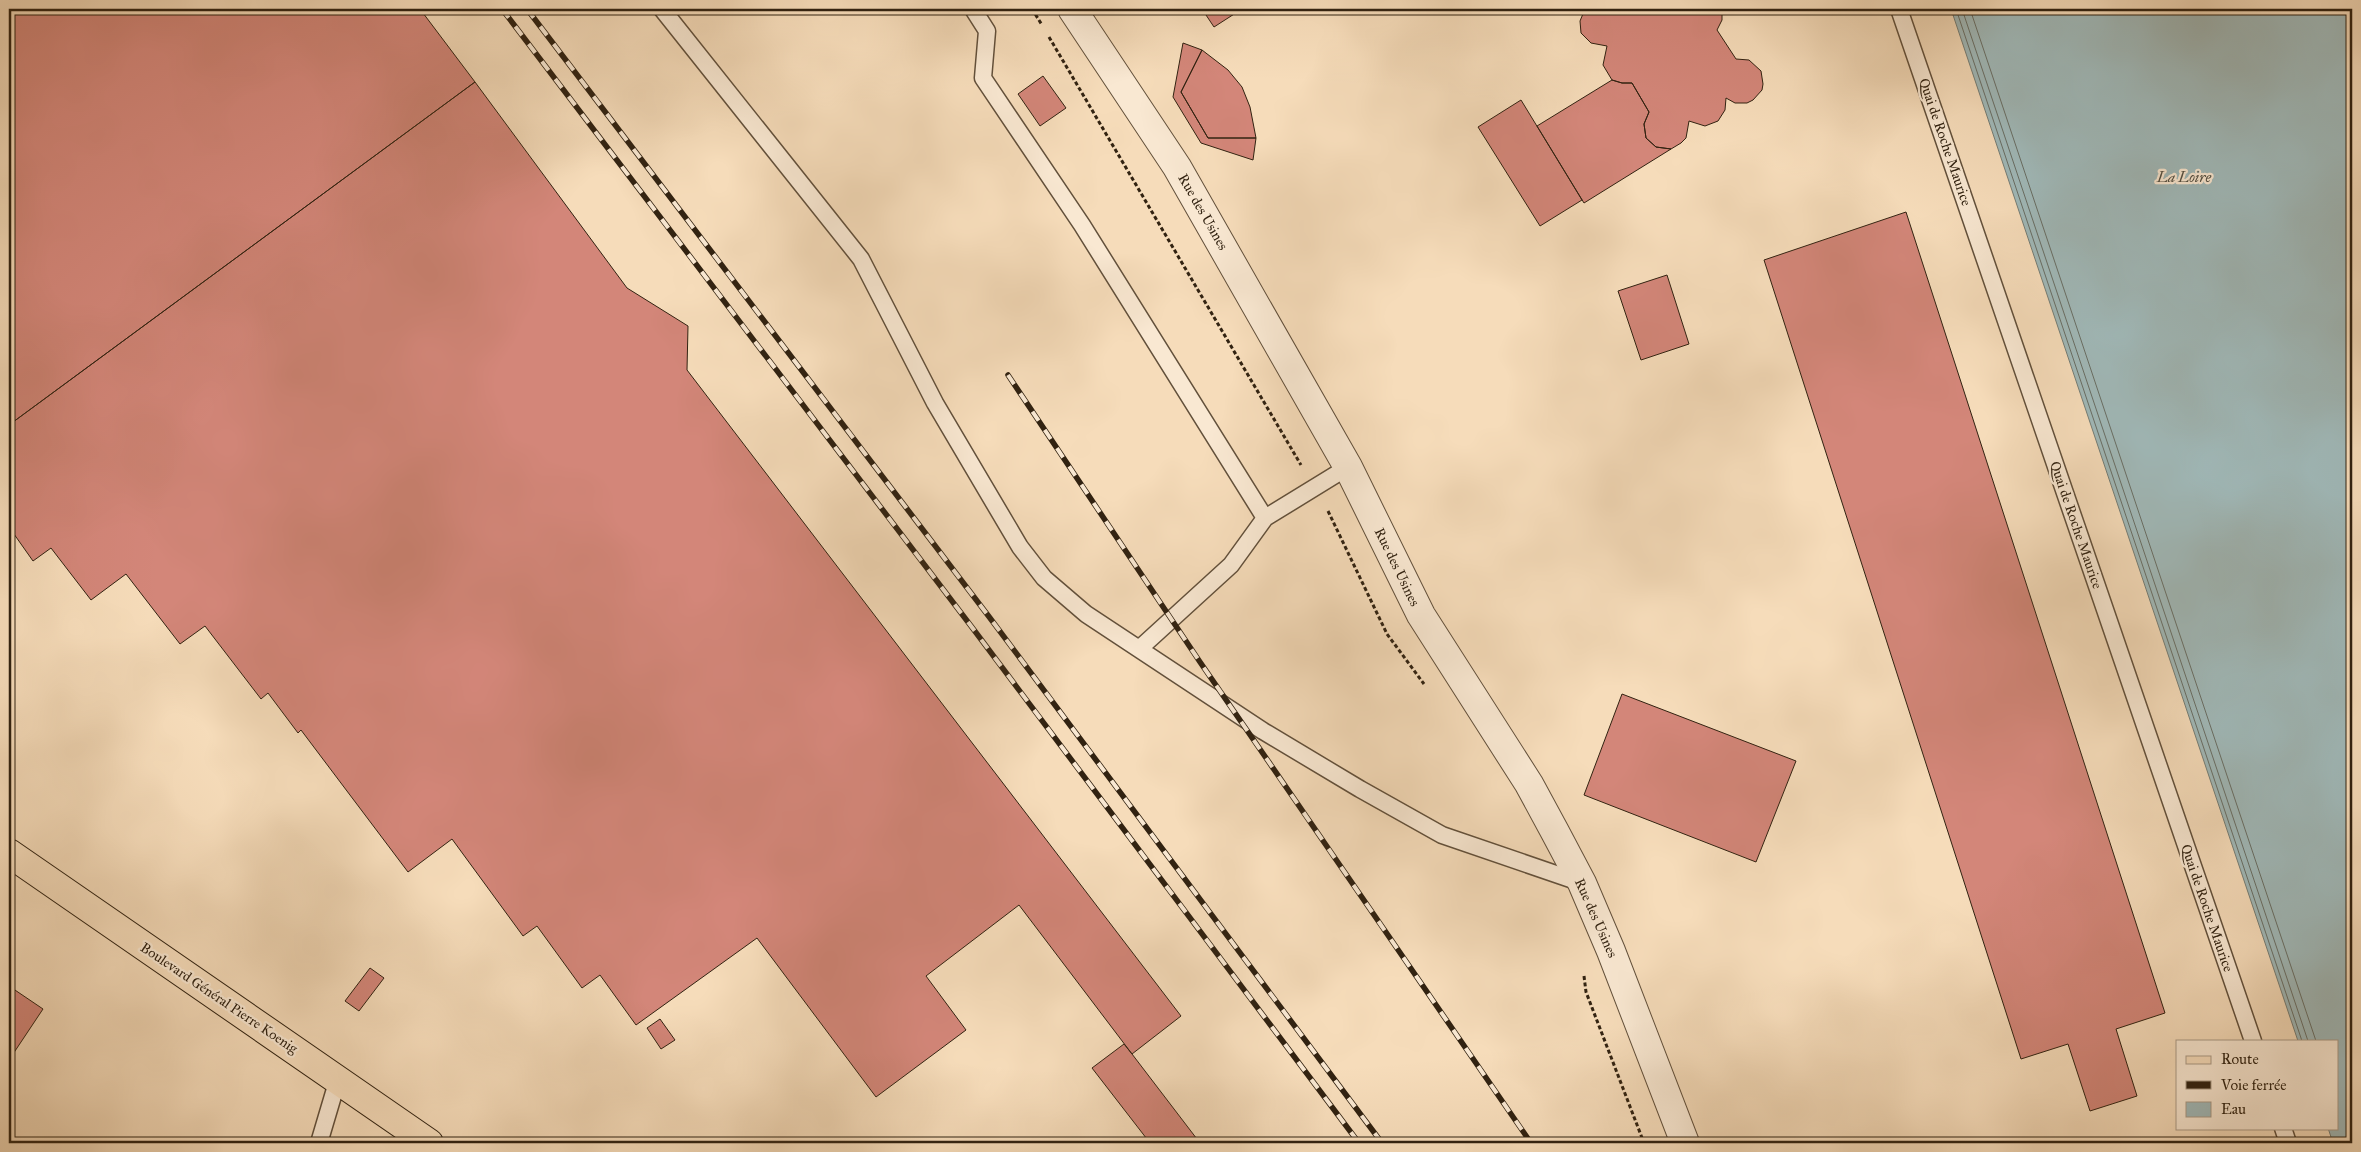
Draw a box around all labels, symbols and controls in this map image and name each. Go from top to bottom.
street label: Quai de Roche Maurice [1915,76,1975,208]
water label: La Loire [2156,168,2212,186]
street label: Rue des Usines [1174,171,1232,253]
street label: Quai de Roche Maurice [2046,459,2106,591]
street label: Rue des Usines [1371,525,1423,609]
street label: Quai de Roche Maurice [2177,842,2237,974]
street label: Rue des Usines [1571,876,1621,960]
street label: Boulevard Général Pierre Koenig [137,939,301,1057]
legend [2176,1040,2338,1130]
text: Route [2221,1050,2259,1068]
text: Voie ferrée [2220,1076,2286,1094]
text: Eau [2221,1100,2246,1118]

